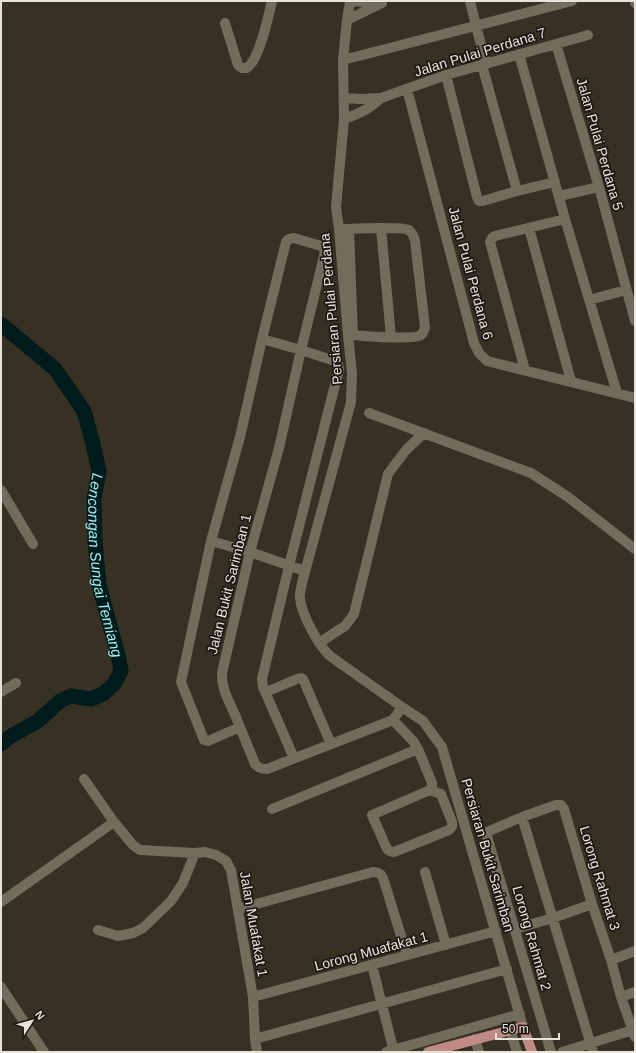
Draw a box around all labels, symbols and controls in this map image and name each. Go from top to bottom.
street label: Jalan Pulai Perdana 7 [412,24,548,80]
street label: Jalan Pulai Perdana 5 [573,76,627,212]
street label: Jalan Pulai Perdana 6 [446,205,497,341]
street label: Persiaran Pulai Perdana [316,233,346,385]
water label: Lencongan Sungai Temiang [85,472,127,660]
street label: Jalan Bukit Sarimban 1 [204,512,254,656]
street label: Persiaran Bukit Sarimban [458,776,518,934]
street label: Lorong Rahmat 3 [577,824,624,932]
street label: Jalan Muafakat 1 [237,870,271,978]
street label: Lorong Rahmat 2 [509,884,555,992]
street label: Lorong Muafakat 1 [313,928,430,974]
north arrow [12,1001,52,1041]
text: N [33,1008,47,1022]
scale bar [496,1015,559,1041]
text: 50 m [502,1022,529,1036]

